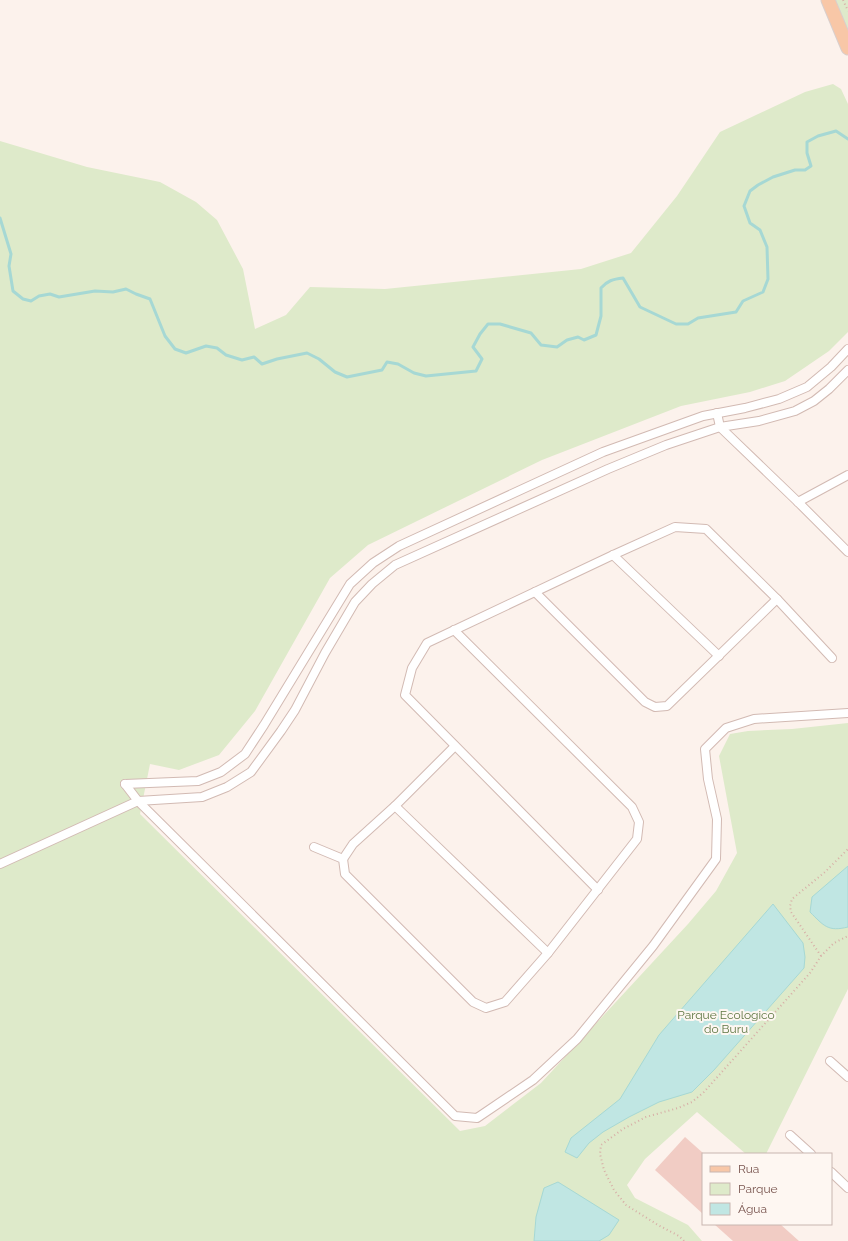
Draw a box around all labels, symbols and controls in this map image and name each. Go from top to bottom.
park label: Parque Ecologico do Buru [677,1008,775,1036]
legend [702,1153,832,1225]
text: Rua [738,1162,759,1176]
text: Parque [738,1182,778,1196]
text: Água [738,1202,767,1216]

